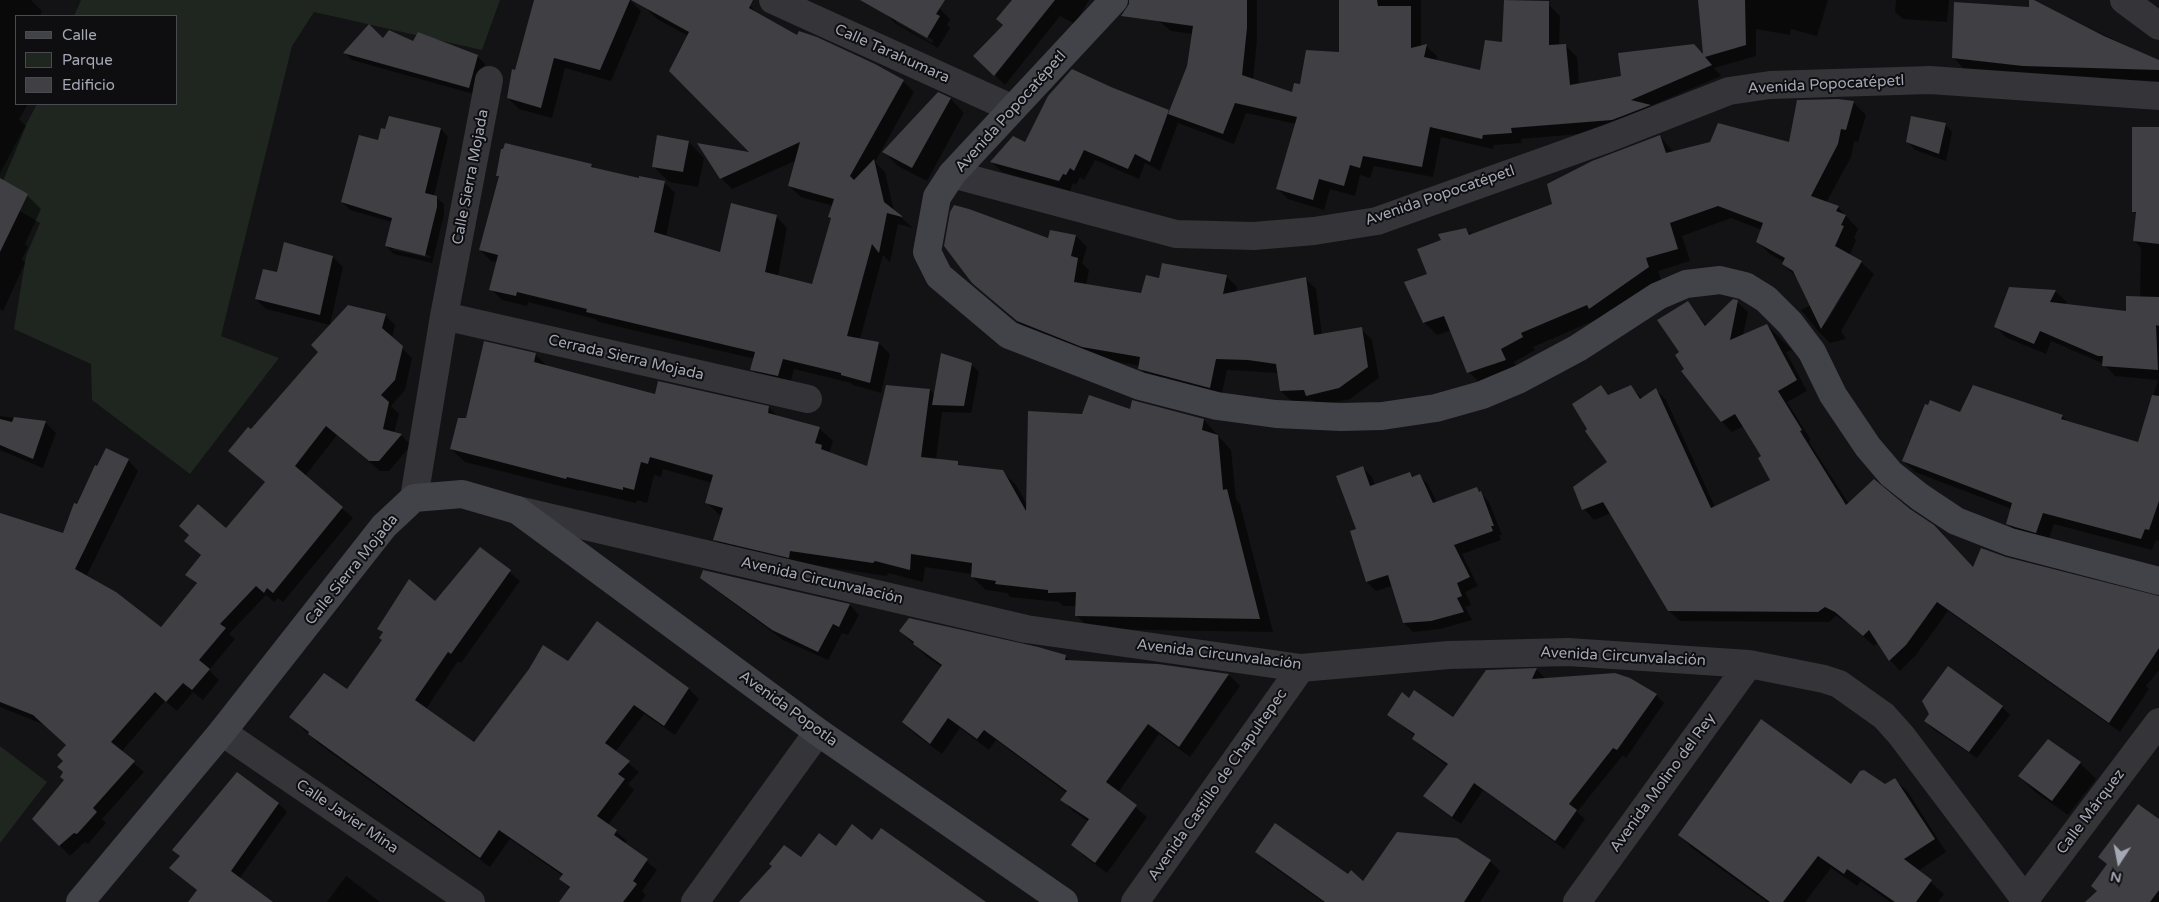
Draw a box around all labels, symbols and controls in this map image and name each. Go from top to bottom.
legend [15,15,178,105]
street label: Calle Tarahumara [832,21,952,87]
text: Calle [62,26,97,44]
street label: Avenida Popocatépetl [952,48,1070,176]
text: Parque [62,51,113,69]
street label: Avenida Popocatépetl [1747,72,1905,98]
text: Edificio [62,76,115,94]
street label: Calle Sierra Mojada [449,108,493,246]
street label: Avenida Popocatépetl [1363,162,1517,230]
street label: Cerrada Sierra Mojada [546,331,706,385]
street label: Calle Sierra Mojada [302,511,402,629]
street label: Avenida Circunvalación [739,554,905,608]
street label: Avenida Circunvalación [1136,636,1302,674]
street label: Avenida Circunvalación [1540,644,1706,670]
street label: Avenida Popotla [735,667,841,751]
street label: Avenida Castillo de Chapultepec [1145,686,1291,884]
street label: Avenida Molino del Rey [1607,710,1719,856]
street label: Calle Márquez [2053,766,2129,858]
street label: Calle Javier Mina [292,776,402,858]
north arrow [2094,837,2144,887]
text: N [2109,868,2123,887]

